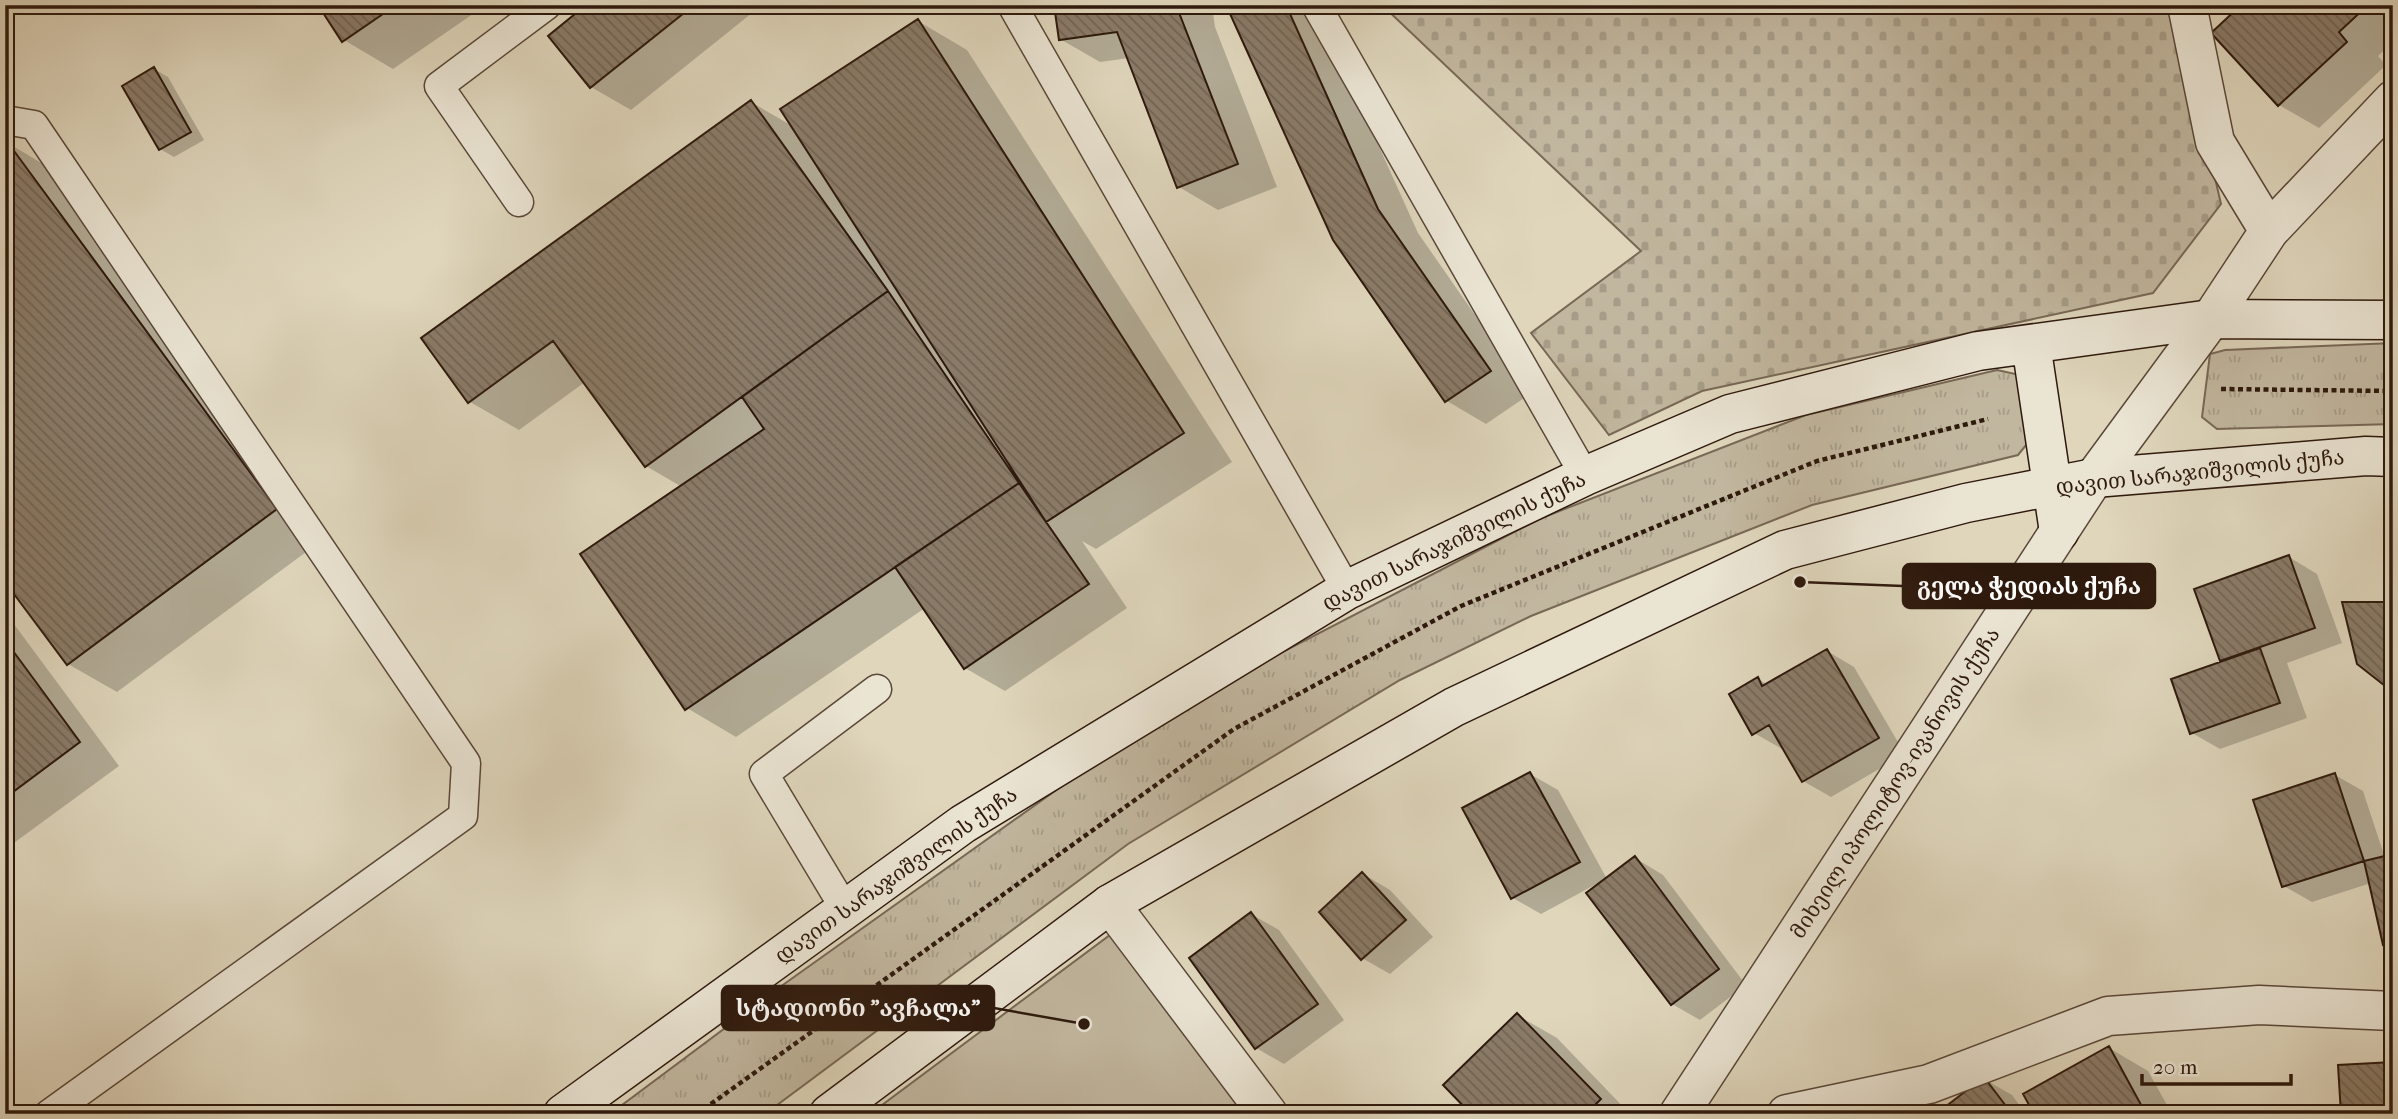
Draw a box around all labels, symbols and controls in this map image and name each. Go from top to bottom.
street label: დავით სარაჯიშვილის ქუჩა [2055,445,2346,500]
street label: დავით სარაჯიშვილის ქუჩა [1318,467,1590,616]
callout: გელა ჭედიას ქუჩა [1903,564,2155,608]
text: გელა ჭედიას ქუჩა [1917,573,2141,600]
street label: მიხეილ იპოლიტოვ-ივანოვის ქუჩა [1785,623,2005,943]
street label: დავით სარაჯიშვილის ქუჩა [770,782,1022,969]
callout: სტადიონი "ავჩალა" [722,986,994,1030]
text: სტადიონი "ავჩალა" [736,995,980,1022]
scale bar [2142,1042,2291,1086]
text: 20 m [2153,1055,2198,1079]

